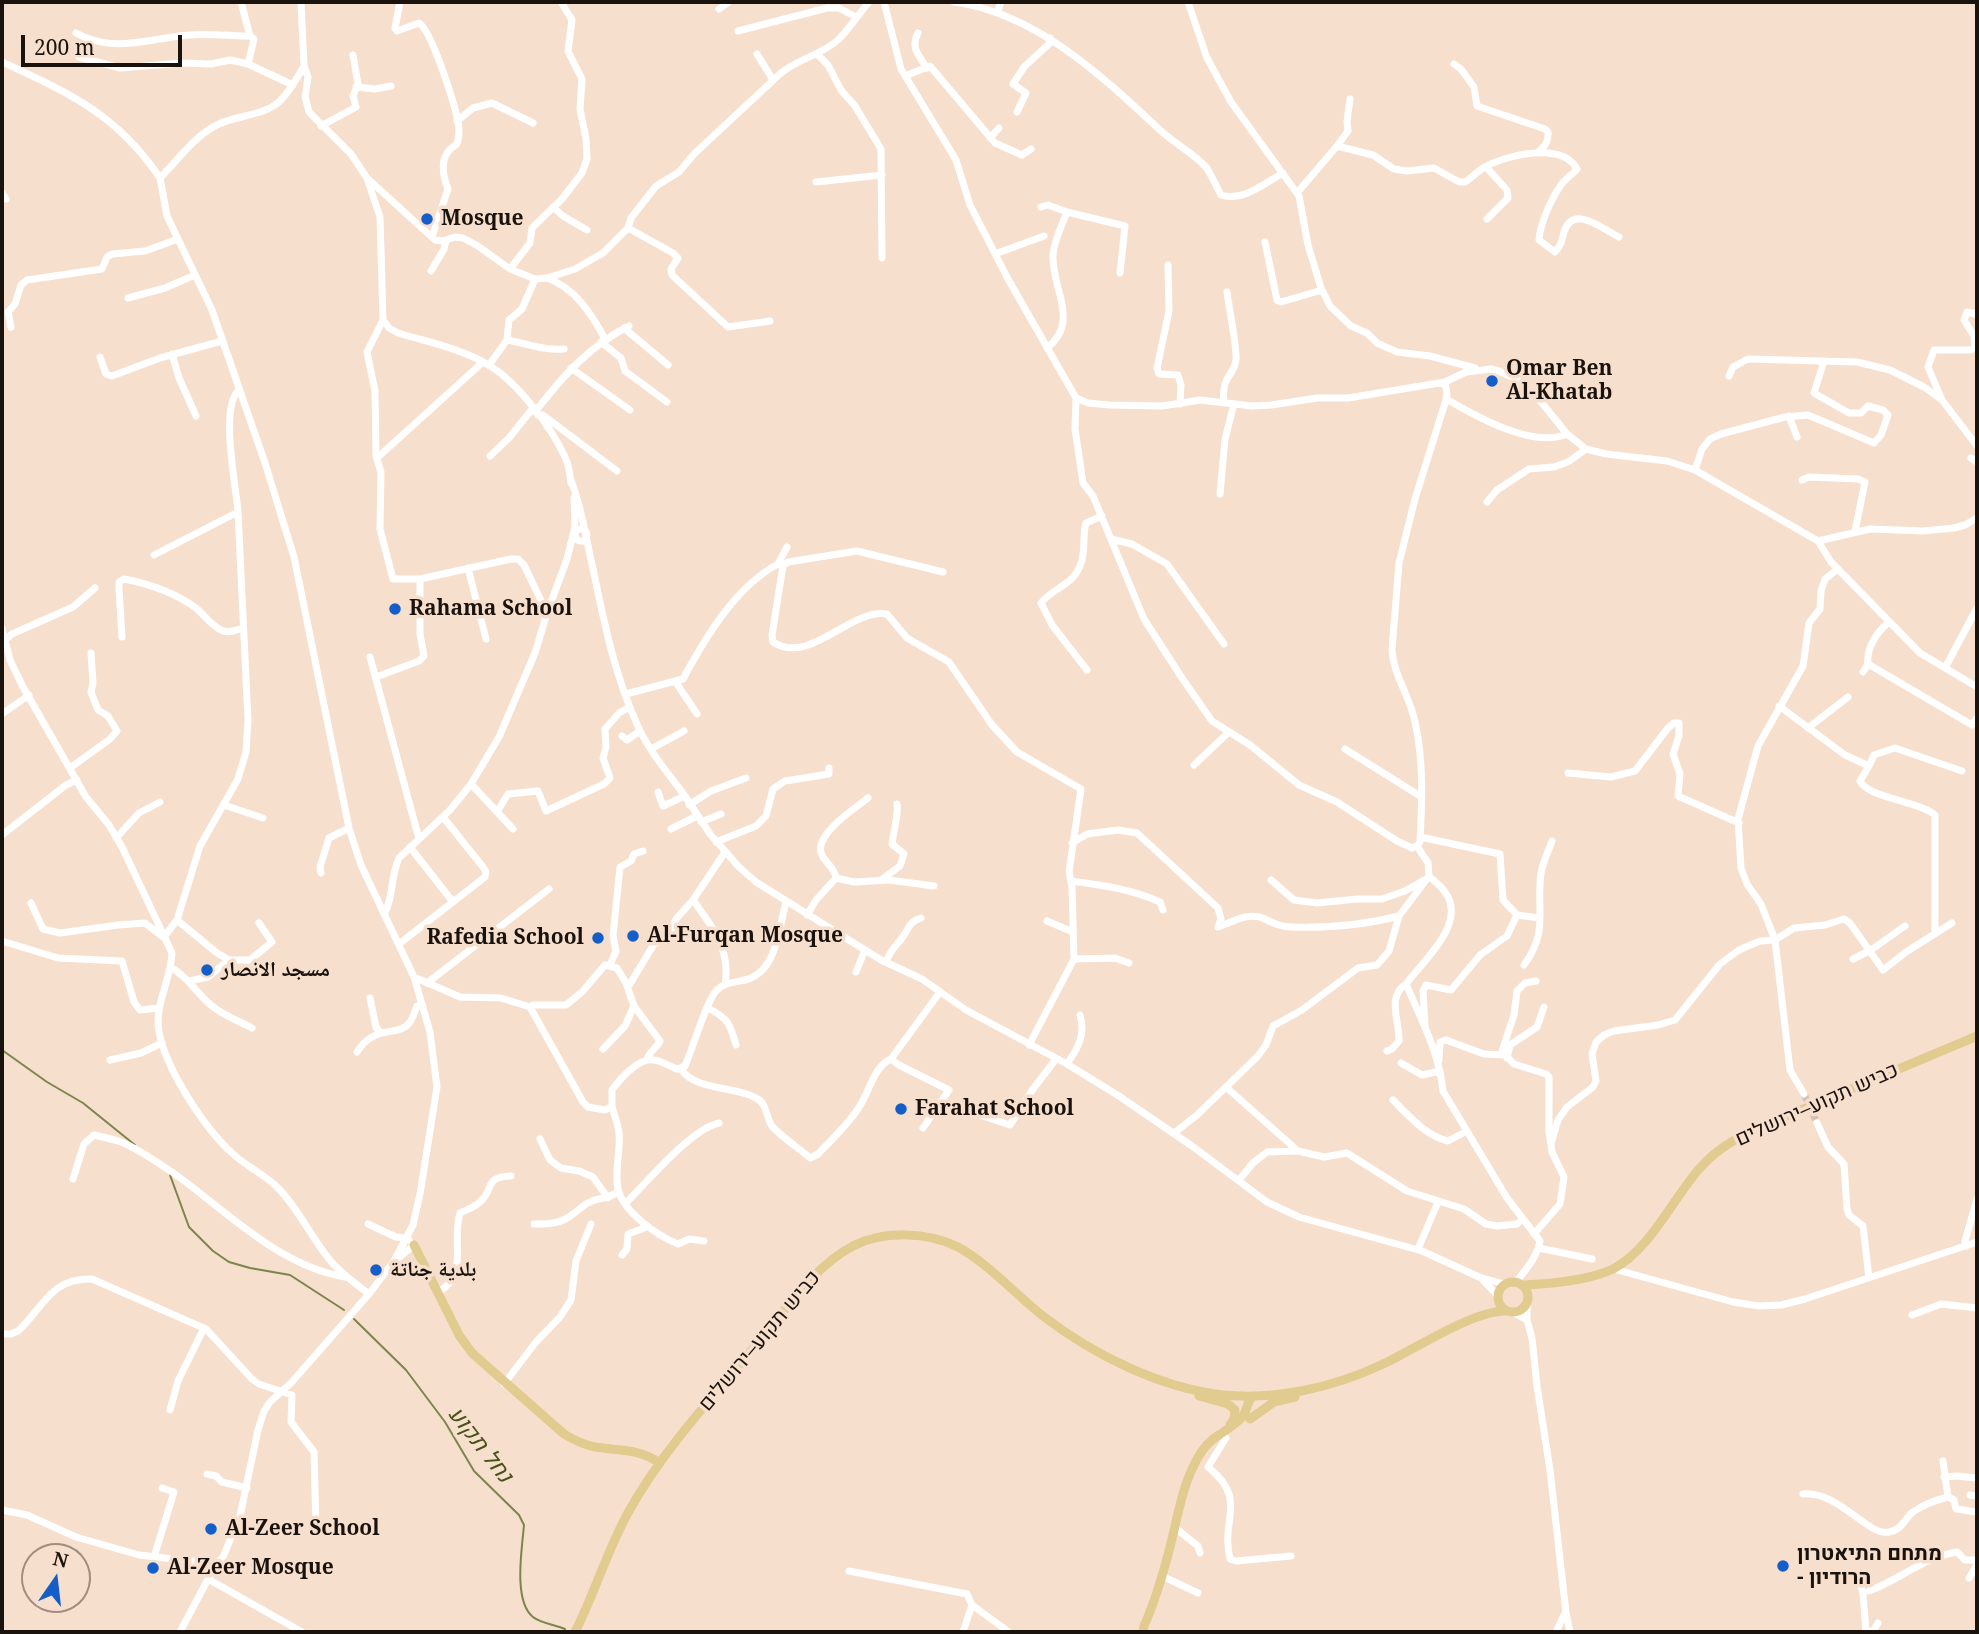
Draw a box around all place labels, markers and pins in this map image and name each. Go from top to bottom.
place label: Mosque [441,206,524,232]
marker: Mosque [419,211,435,227]
place label: Omar Ben Al-Khatab [1506,356,1612,406]
marker: Omar Ben Al-Khatab [1484,373,1500,389]
place label: Rahama School [409,596,572,622]
marker: Rahama School [387,601,403,617]
place label: Al-Furqan Mosque [647,923,843,949]
place label: Rafedia School [426,925,584,951]
marker: Al-Furqan Mosque [625,928,641,944]
marker: Rafedia School [590,930,606,946]
place label: مسجد الانصار [221,957,330,983]
marker: مسجد الانصار [199,962,215,978]
place label: Farahat School [915,1096,1074,1122]
marker: Farahat School [893,1101,909,1117]
place label: بلدية جناتة [390,1257,476,1283]
marker: بلدية جناتة [368,1262,384,1278]
place label: Al-Zeer School [225,1516,380,1542]
marker: Al-Zeer School [203,1521,219,1537]
place label: מתחם התיאטרון - הרודיון [1797,1541,1942,1591]
place label: Al-Zeer Mosque [167,1555,334,1581]
marker: מתחם התיאטרון - הרודיון [1775,1558,1791,1574]
marker: Al-Zeer Mosque [145,1560,161,1576]

